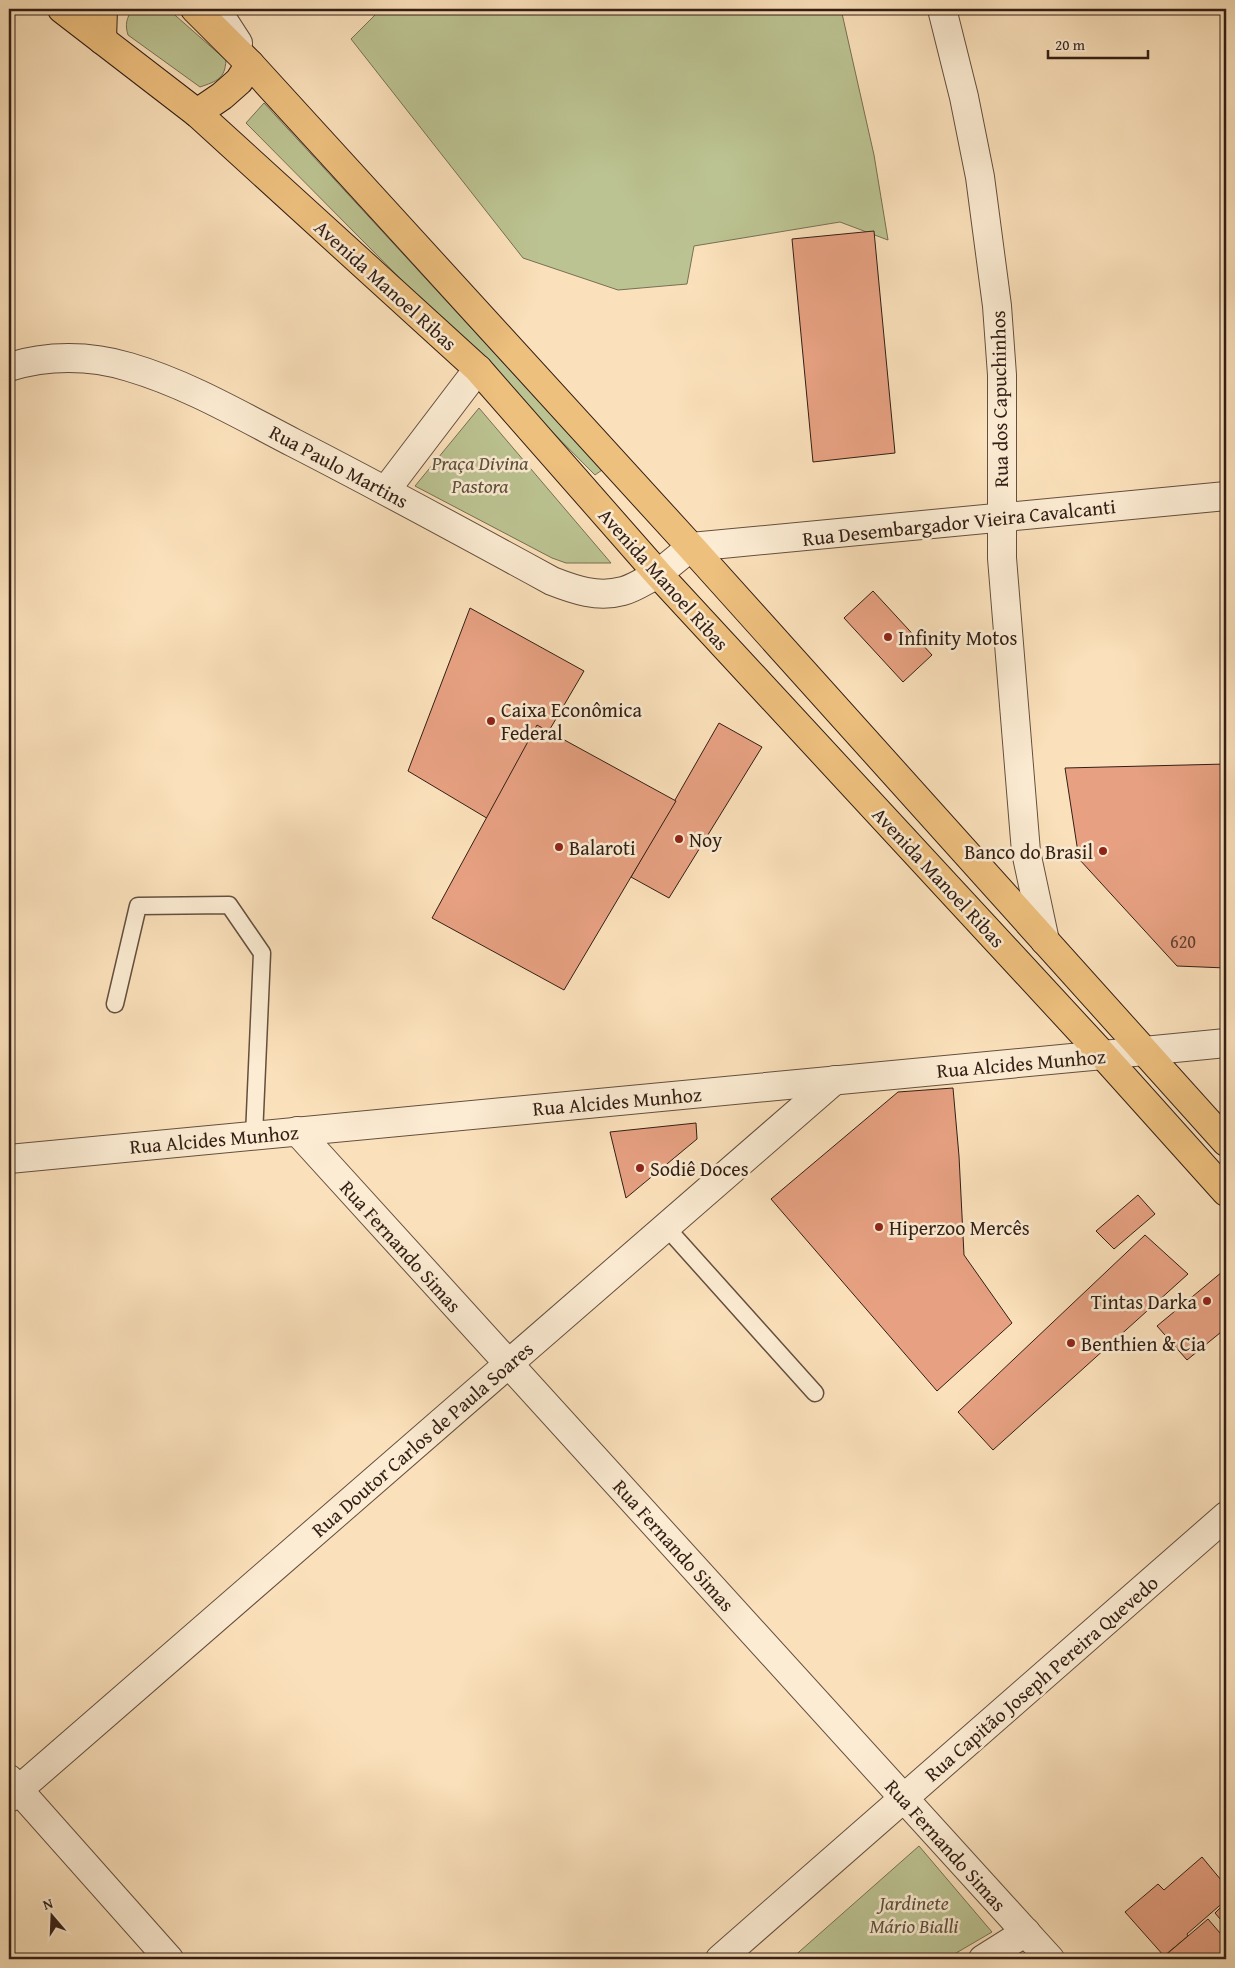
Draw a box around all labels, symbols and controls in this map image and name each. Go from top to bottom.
scale bar [1048,28,1148,60]
text: 20 m [1055,34,1086,55]
street label: Avenida Manoel Ribas [308,213,464,357]
street label: Rua dos Capuchinhos [983,310,1015,488]
street label: Rua Paulo Martins [264,417,414,515]
park label: Praça Divina Pastora [431,448,529,500]
street label: Rua Desembargador Vieira Cavalcanti [801,491,1117,553]
street label: Avenida Manoel Ribas [592,501,736,657]
place label: Infinity Motos [898,623,1018,652]
marker: Infinity Motos [882,631,894,643]
place label: Caixa Econômica Federal [501,695,642,747]
marker: Caixa Econômica Federal [485,715,497,727]
street label: Avenida Manoel Ribas [866,800,1012,954]
place label: Noy [689,825,722,854]
place label: Balaroti [569,833,636,862]
marker: Noy [673,833,685,845]
place label: Banco do Brasil [964,837,1093,866]
marker: Balaroti [553,841,565,853]
marker: Banco do Brasil [1097,845,1109,857]
house number: 620 [1170,928,1196,955]
street label: Rua Alcides Munhoz [935,1041,1107,1085]
street label: Rua Alcides Munhoz [531,1079,703,1123]
street label: Rua Alcides Munhoz [128,1117,300,1161]
place label: Sodiê Doces [650,1154,749,1183]
marker: Sodiê Doces [634,1162,646,1174]
street label: Rua Fernando Simas [334,1173,468,1319]
place label: Hiperzoo Mercês [889,1213,1030,1242]
marker: Hiperzoo Mercês [873,1221,885,1233]
place label: Tintas Darka [1091,1287,1198,1316]
marker: Tintas Darka [1201,1295,1213,1307]
place label: Benthien & Cia [1081,1329,1206,1358]
street label: Rua Doutor Carlos de Paula Soares [305,1334,539,1544]
marker: Benthien & Cia [1065,1337,1077,1349]
street label: Rua Fernando Simas [607,1472,741,1618]
street label: Rua Capitão Joseph Pereira Quevedo [918,1568,1164,1788]
street label: Rua Fernando Simas [879,1772,1013,1918]
park label: Jardinete Mário Bialli [870,1888,958,1940]
north arrow [28,1890,78,1940]
text: N [40,1893,56,1915]

